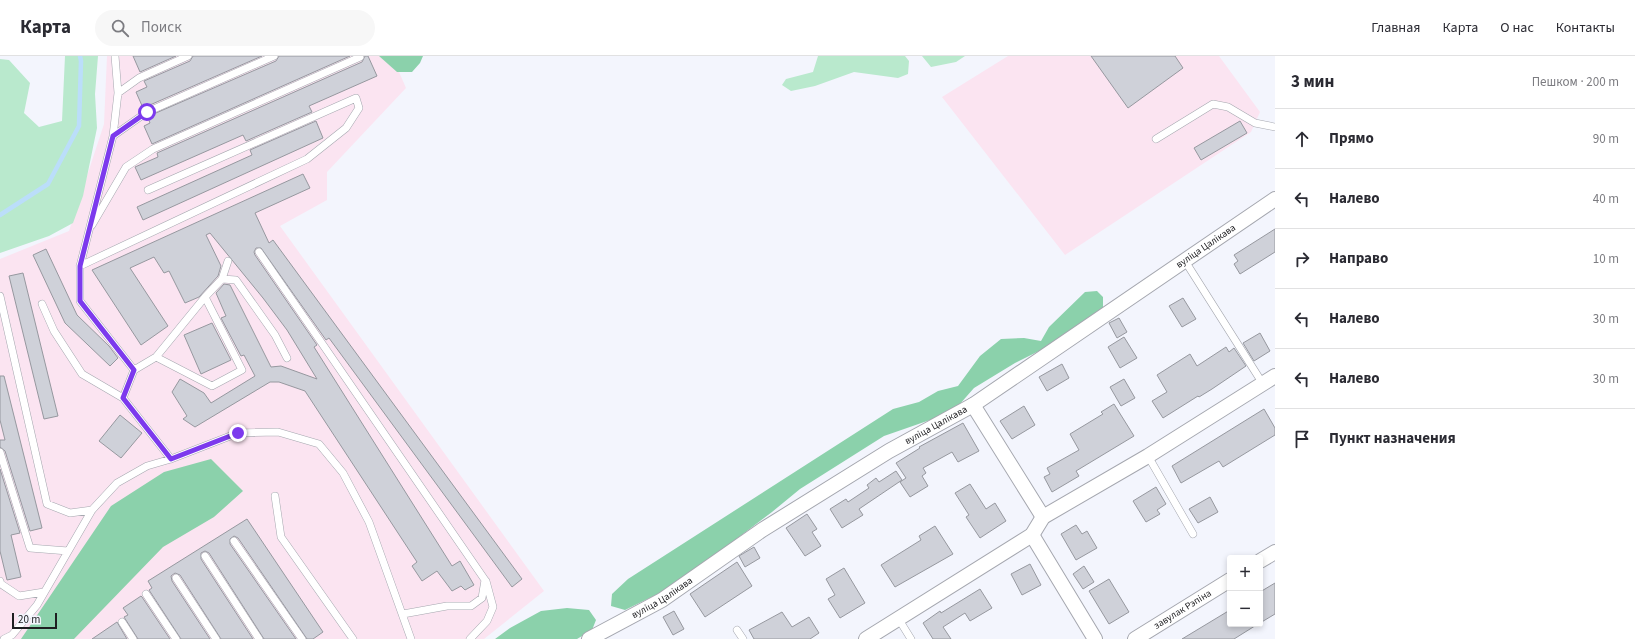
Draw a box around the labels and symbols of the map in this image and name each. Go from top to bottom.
route start [138,103,156,121]
street label: вуліца Цалікава [1173,221,1238,272]
street label: вуліца Цалікава [902,402,970,448]
route end [229,424,247,442]
street label: вуліца Цалікава [629,574,695,622]
street label: завулак Рэпіна [1151,586,1214,633]
scale bar [12,611,57,630]

